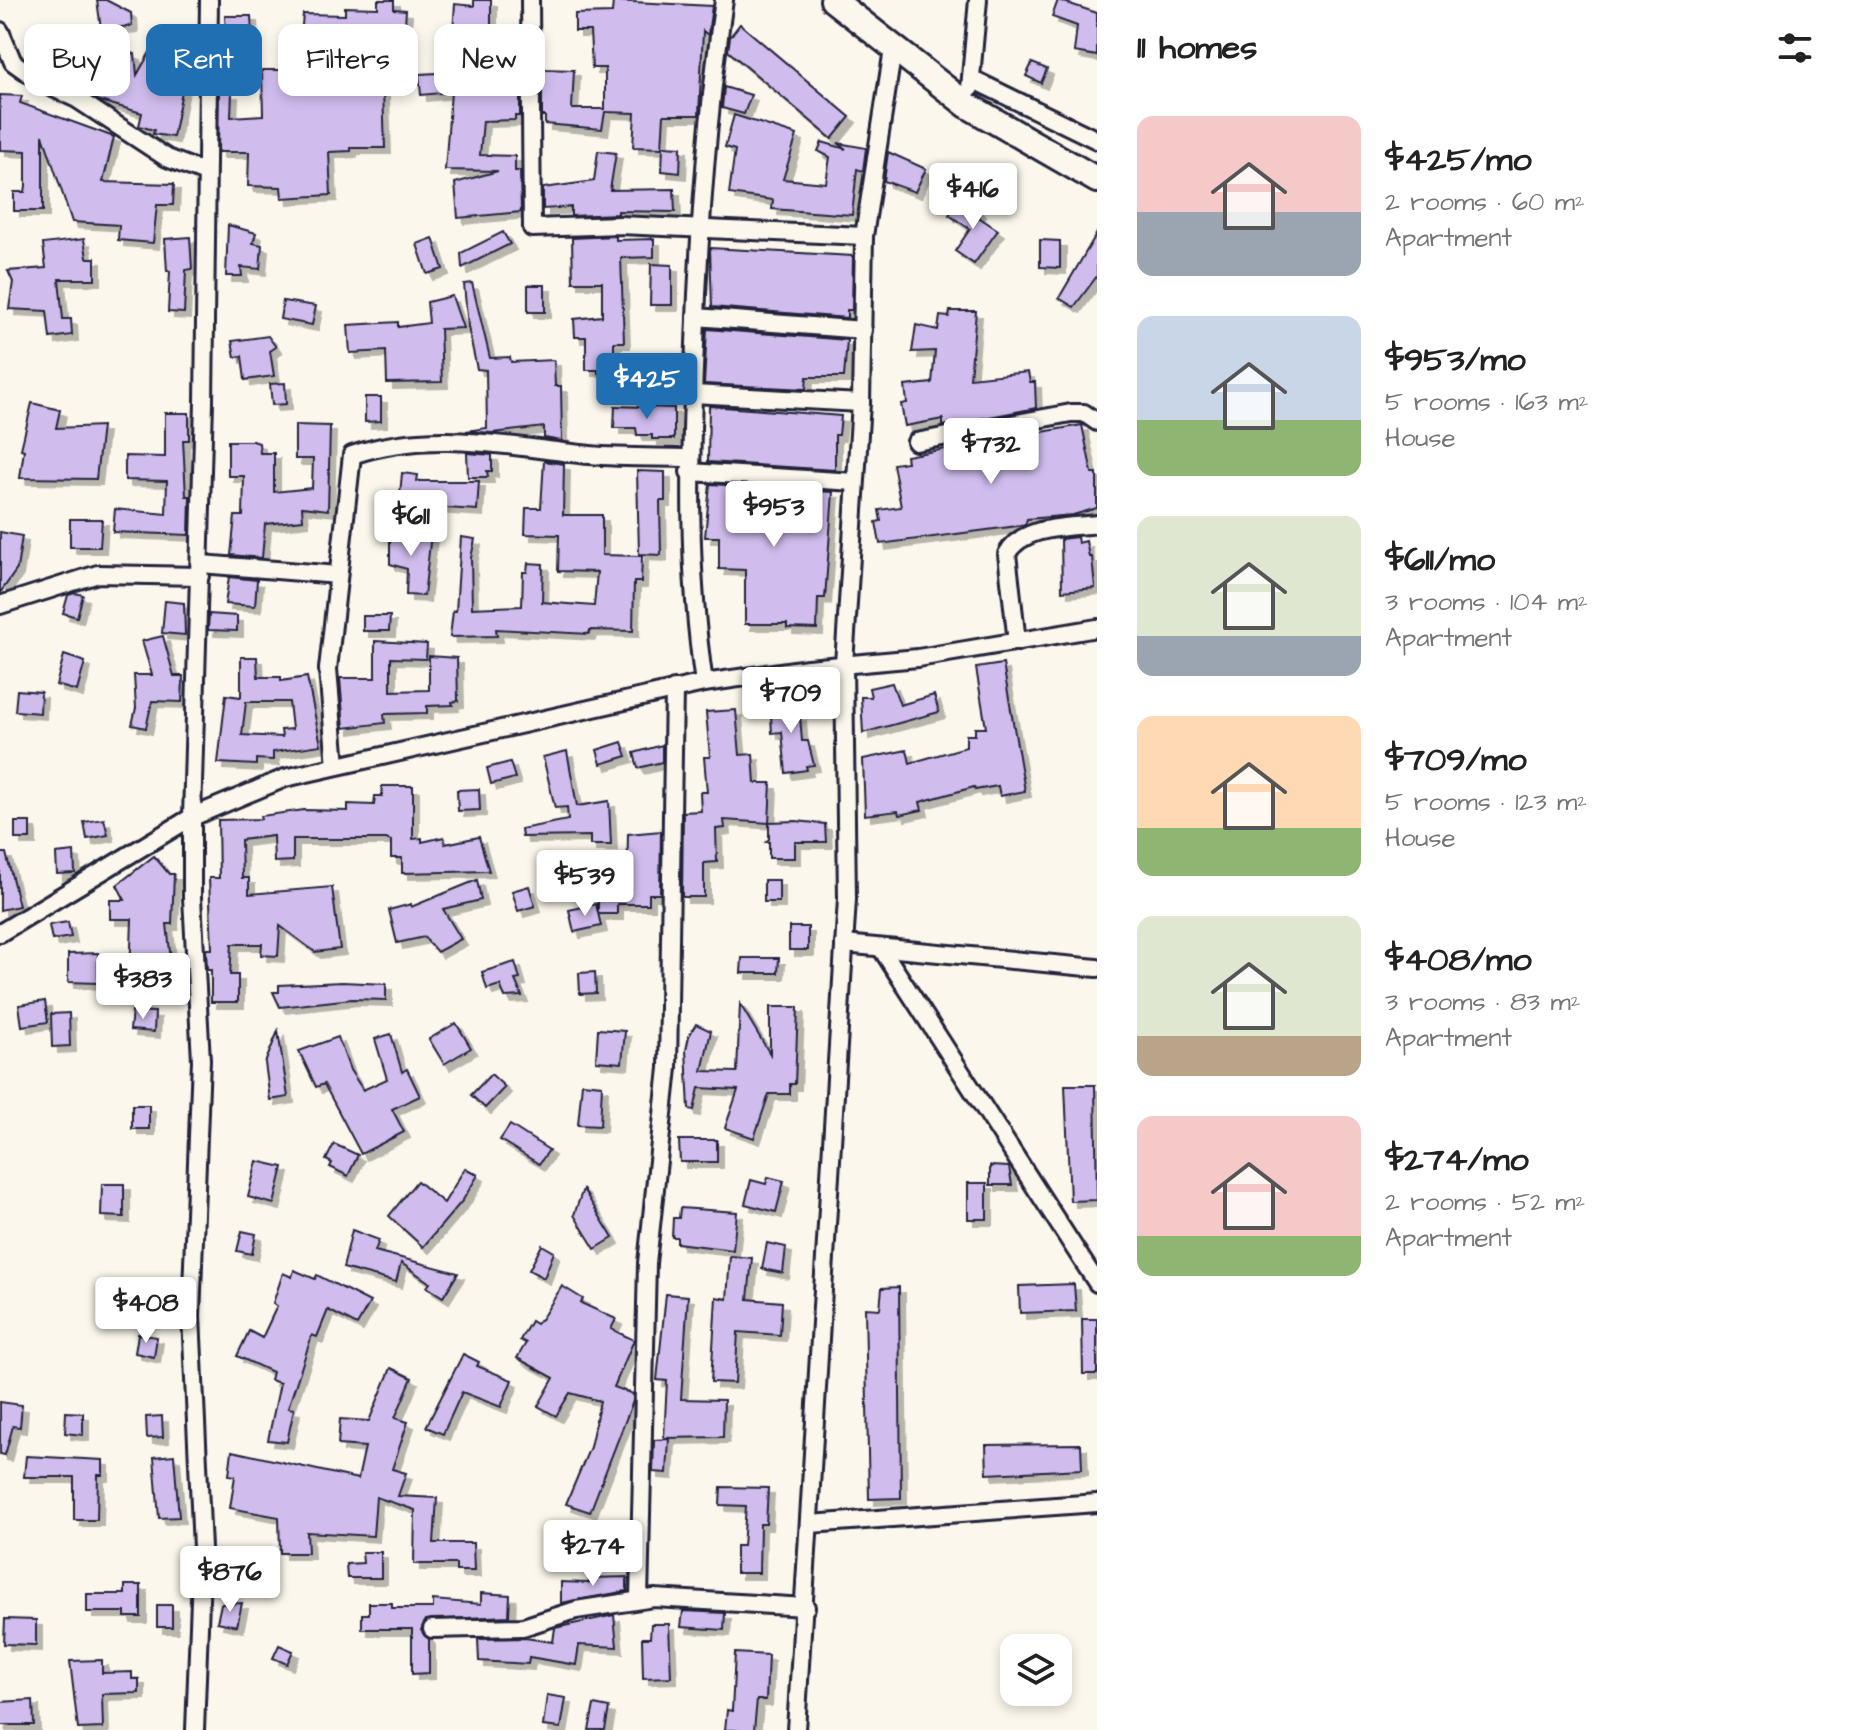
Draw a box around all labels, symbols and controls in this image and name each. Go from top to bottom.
chip: Buy [24,24,130,96]
chip: Rent [146,24,262,96]
chip: Filters [278,24,418,96]
chip: New [434,24,545,96]
text: 11 homes [1137,24,1257,72]
icon: filters [1773,26,1817,70]
text: $425/mo [1385,136,1532,184]
icon: home [1201,148,1297,244]
pin: $416 [926,163,1020,231]
text: $416 [947,171,999,207]
text: 2 rooms · 60 m² [1385,184,1585,220]
text: Apartment [1385,220,1512,256]
text: $953/mo [1385,336,1526,384]
icon: home [1201,348,1297,444]
pin: $425 [600,353,694,421]
text: $425 [614,361,680,397]
text: 5 rooms · 163 m² [1385,384,1588,420]
pin: $732 [944,418,1038,486]
text: House [1385,420,1456,456]
text: $732 [962,426,1020,462]
pin: $953 [727,481,821,549]
text: $953 [744,489,804,525]
pin: $611 [364,490,458,558]
text: $611 [392,498,430,534]
text: $611/mo [1385,536,1495,584]
icon: home [1201,548,1297,644]
text: 3 rooms · 104 m² [1385,584,1588,620]
text: Apartment [1385,620,1512,656]
pin: $709 [744,667,838,735]
text: $709 [760,675,822,711]
text: $709/mo [1385,736,1527,784]
icon: home [1201,748,1297,844]
text: 5 rooms · 123 m² [1385,784,1587,820]
text: House [1385,820,1456,856]
pin: $539 [538,850,632,918]
text: $539 [555,858,615,894]
text: $408/mo [1385,936,1532,984]
icon: home [1201,948,1297,1044]
pin: $383 [96,953,190,1021]
text: $383 [114,961,172,997]
text: 3 rooms · 83 m² [1385,984,1580,1020]
text: Apartment [1385,1020,1512,1056]
text: $274/mo [1385,1136,1529,1184]
icon: home [1201,1148,1297,1244]
text: 2 rooms · 52 m² [1385,1184,1585,1220]
text: Apartment [1385,1220,1512,1256]
pin: $408 [99,1277,193,1345]
text: $408 [113,1285,179,1321]
pin: $274 [546,1520,640,1588]
text: $274 [561,1528,625,1564]
pin: $876 [183,1546,277,1614]
text: $876 [198,1554,262,1590]
map controls [1000,1634,1072,1706]
button: layers [1000,1634,1072,1706]

